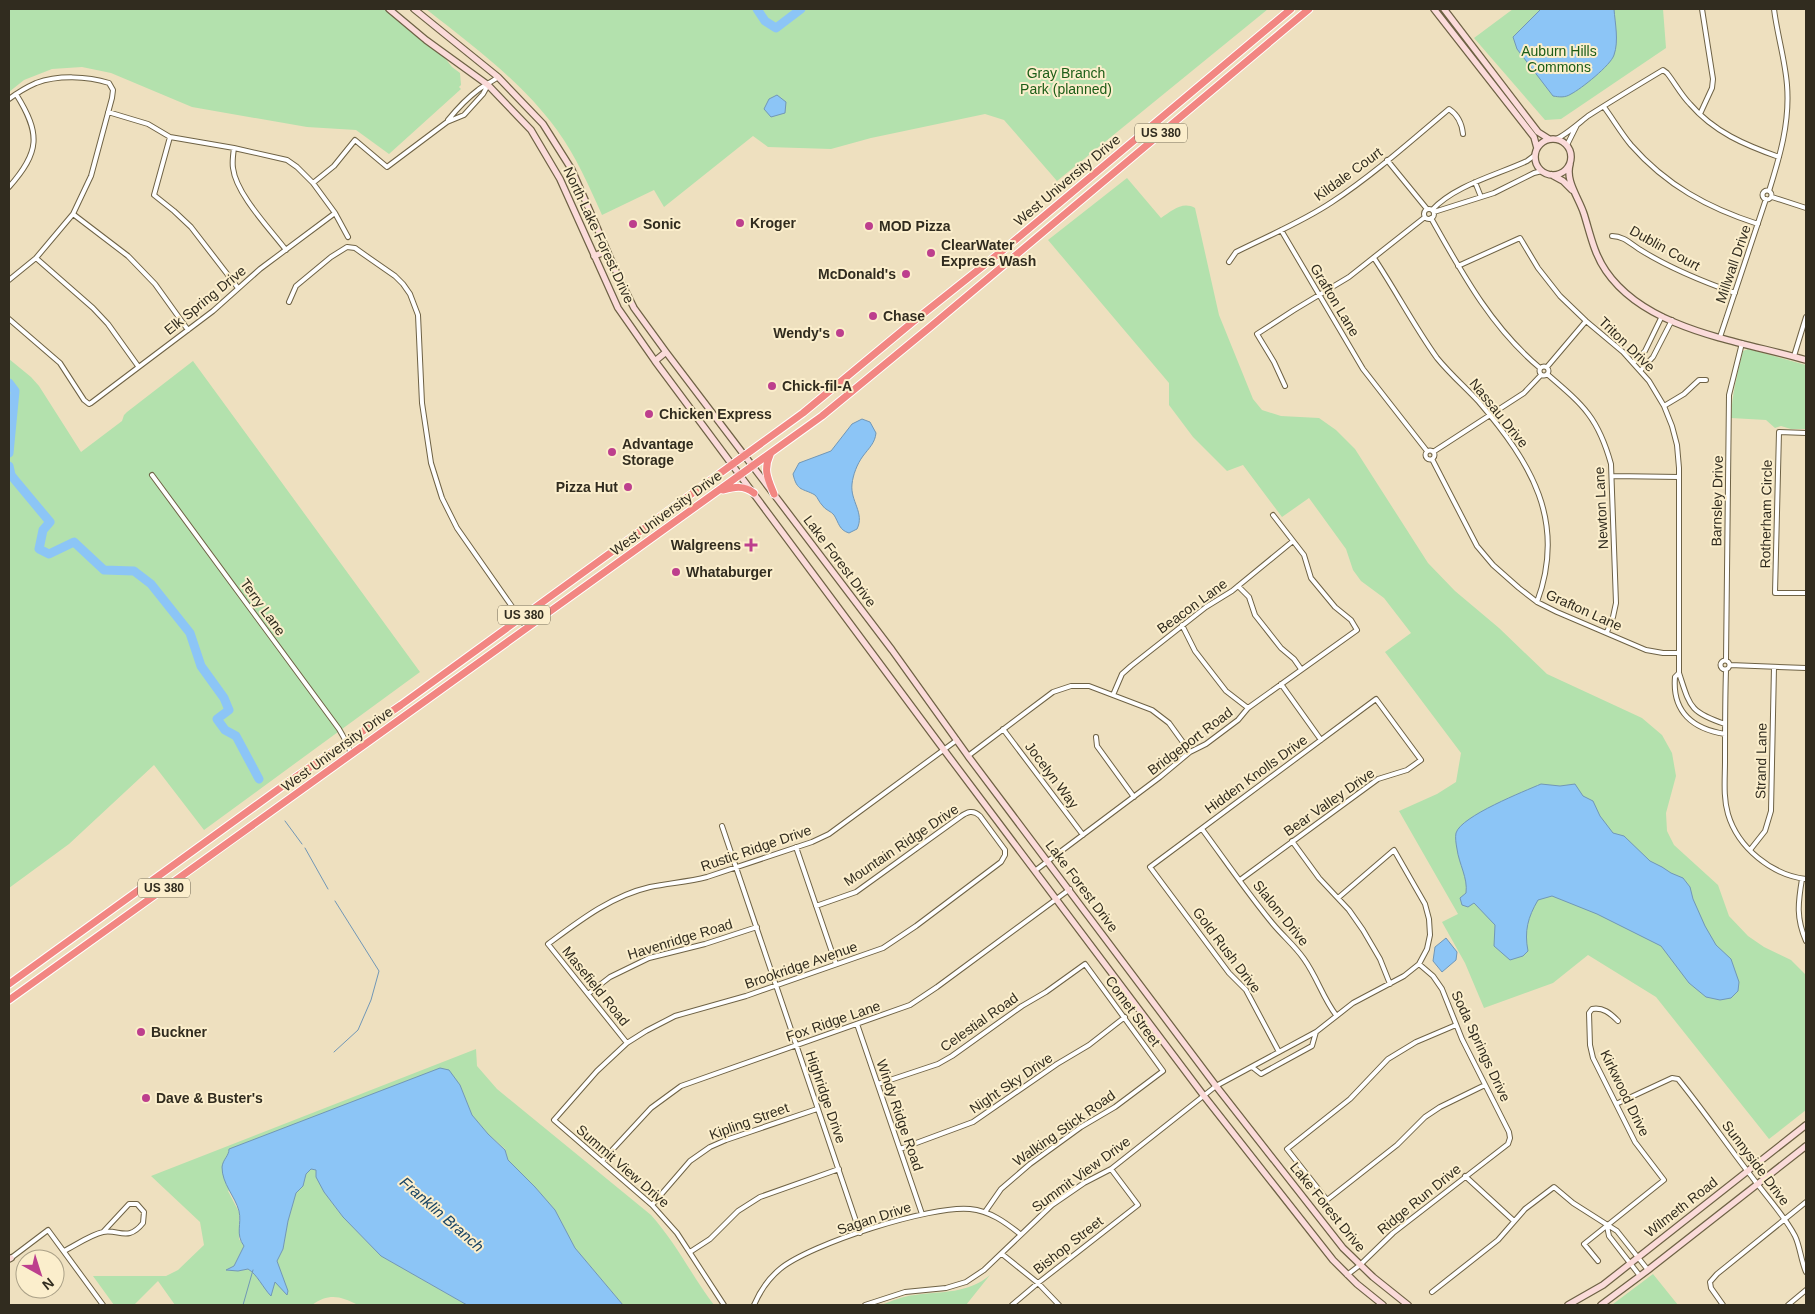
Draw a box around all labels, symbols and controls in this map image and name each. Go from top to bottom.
park label: Auburn Hills Commons [1521,43,1597,75]
park label: Gray Branch Park (planned) [1020,65,1112,97]
road number: US 380 [1135,124,1187,142]
street label: West University Drive [1011,131,1123,229]
street label: Kildale Court [1311,144,1385,204]
street label: North Lake Forest Drive [560,164,638,306]
place label: Kroger [750,215,796,231]
place label: Sonic [643,216,681,232]
marker: Kroger [734,217,746,229]
marker: Sonic [627,218,639,230]
place label: MOD Pizza [879,218,951,234]
marker: MOD Pizza [863,220,875,232]
street label: Dublin Court [1627,222,1703,274]
street label: Millwall Drive [1712,223,1754,305]
place label: ClearWater Express Wash [941,237,1036,269]
marker: ClearWater Express Wash [925,247,937,259]
street label: Grafton Lane [1307,261,1363,339]
street label: Elk Spring Drive [161,262,249,338]
place label: McDonald's [818,266,896,282]
marker: McDonald's [900,268,912,280]
place label: Chase [883,308,925,324]
marker: Chase [867,310,879,322]
street label: Triton Drive [1596,313,1659,375]
place label: Wendy's [773,325,830,341]
marker: Wendy's [834,327,846,339]
street label: Nassau Drive [1466,375,1532,451]
place label: Chick-fil-A [782,378,852,394]
marker: Chick-fil-A [766,380,778,392]
place label: Chicken Express [659,406,772,422]
marker: Chicken Express [643,408,655,420]
place label: Advantage Storage [622,436,694,468]
marker: Advantage Storage [606,446,618,458]
street label: Barnsley Drive [1708,455,1726,547]
street label: Rotherham Circle [1757,459,1775,569]
street label: Newton Lane [1591,466,1611,550]
street label: West University Drive [607,467,725,559]
place label: Pizza Hut [556,479,618,495]
marker: Pizza Hut [622,481,634,493]
street label: Lake Forest Drive [800,512,880,610]
place label: Walgreens [671,537,741,553]
marker: Walgreens [745,539,757,551]
place label: Whataburger [686,564,773,580]
marker: Whataburger [670,566,682,578]
street label: Beacon Lane [1154,575,1230,637]
street label: Terry Lane [237,576,289,639]
street label: Grafton Lane [1543,586,1625,634]
road number: US 380 [498,606,550,624]
street label: West University Drive [278,703,396,795]
street label: Bridgeport Road [1144,704,1236,778]
street label: Strand Lane [1752,723,1770,799]
street label: Hidden Knolls Drive [1202,731,1311,817]
street label: Jocelyn Way [1022,739,1082,811]
street label: Bear Valley Drive [1281,765,1378,839]
street label: Mountain Ridge Drive [841,801,961,889]
street label: Rustic Ridge Drive [699,821,814,874]
street label: Lake Forest Drive [1042,837,1122,935]
street label: Slalom Drive [1250,877,1312,949]
road number: US 380 [138,878,190,898]
street label: Gold Rush Drive [1190,904,1264,996]
street label: Havenridge Road [626,915,734,963]
street label: Brookridge Avenue [743,938,860,992]
street label: Masefield Road [559,943,633,1029]
street label: Comet Street [1102,973,1164,1049]
street label: Soda Springs Drive [1448,988,1514,1104]
street label: Celestial Road [937,989,1021,1055]
street label: Fox Ridge Lane [784,997,883,1045]
place label: Buckner [151,1024,208,1040]
marker: Buckner [135,1026,147,1038]
street label: Kirkwood Drive [1597,1047,1653,1139]
street label: Highridge Drive [803,1049,849,1145]
street label: Night Sky Drive [967,1049,1056,1117]
street label: Windy Ridge Road [873,1057,927,1173]
street label: Walking Stick Road [1010,1087,1118,1169]
place label: Dave & Buster's [156,1090,263,1106]
marker: Dave & Buster's [140,1092,152,1104]
street label: Kipling Street [707,1099,791,1143]
street label: Sunnyside Drive [1719,1117,1793,1209]
street label: Summit View Drive [573,1121,673,1211]
street label: Summit View Drive [1029,1133,1134,1215]
street label: Lake Forest Drive [1287,1159,1369,1255]
street label: Ridge Run Drive [1374,1160,1464,1238]
water label: Franklin Branch [397,1173,487,1255]
street label: Wilmeth Road [1641,1174,1721,1240]
street label: Sagan Drive [835,1198,913,1238]
street label: Bishop Street [1030,1213,1106,1277]
north arrow [15,1249,65,1299]
text: N [39,1275,57,1294]

